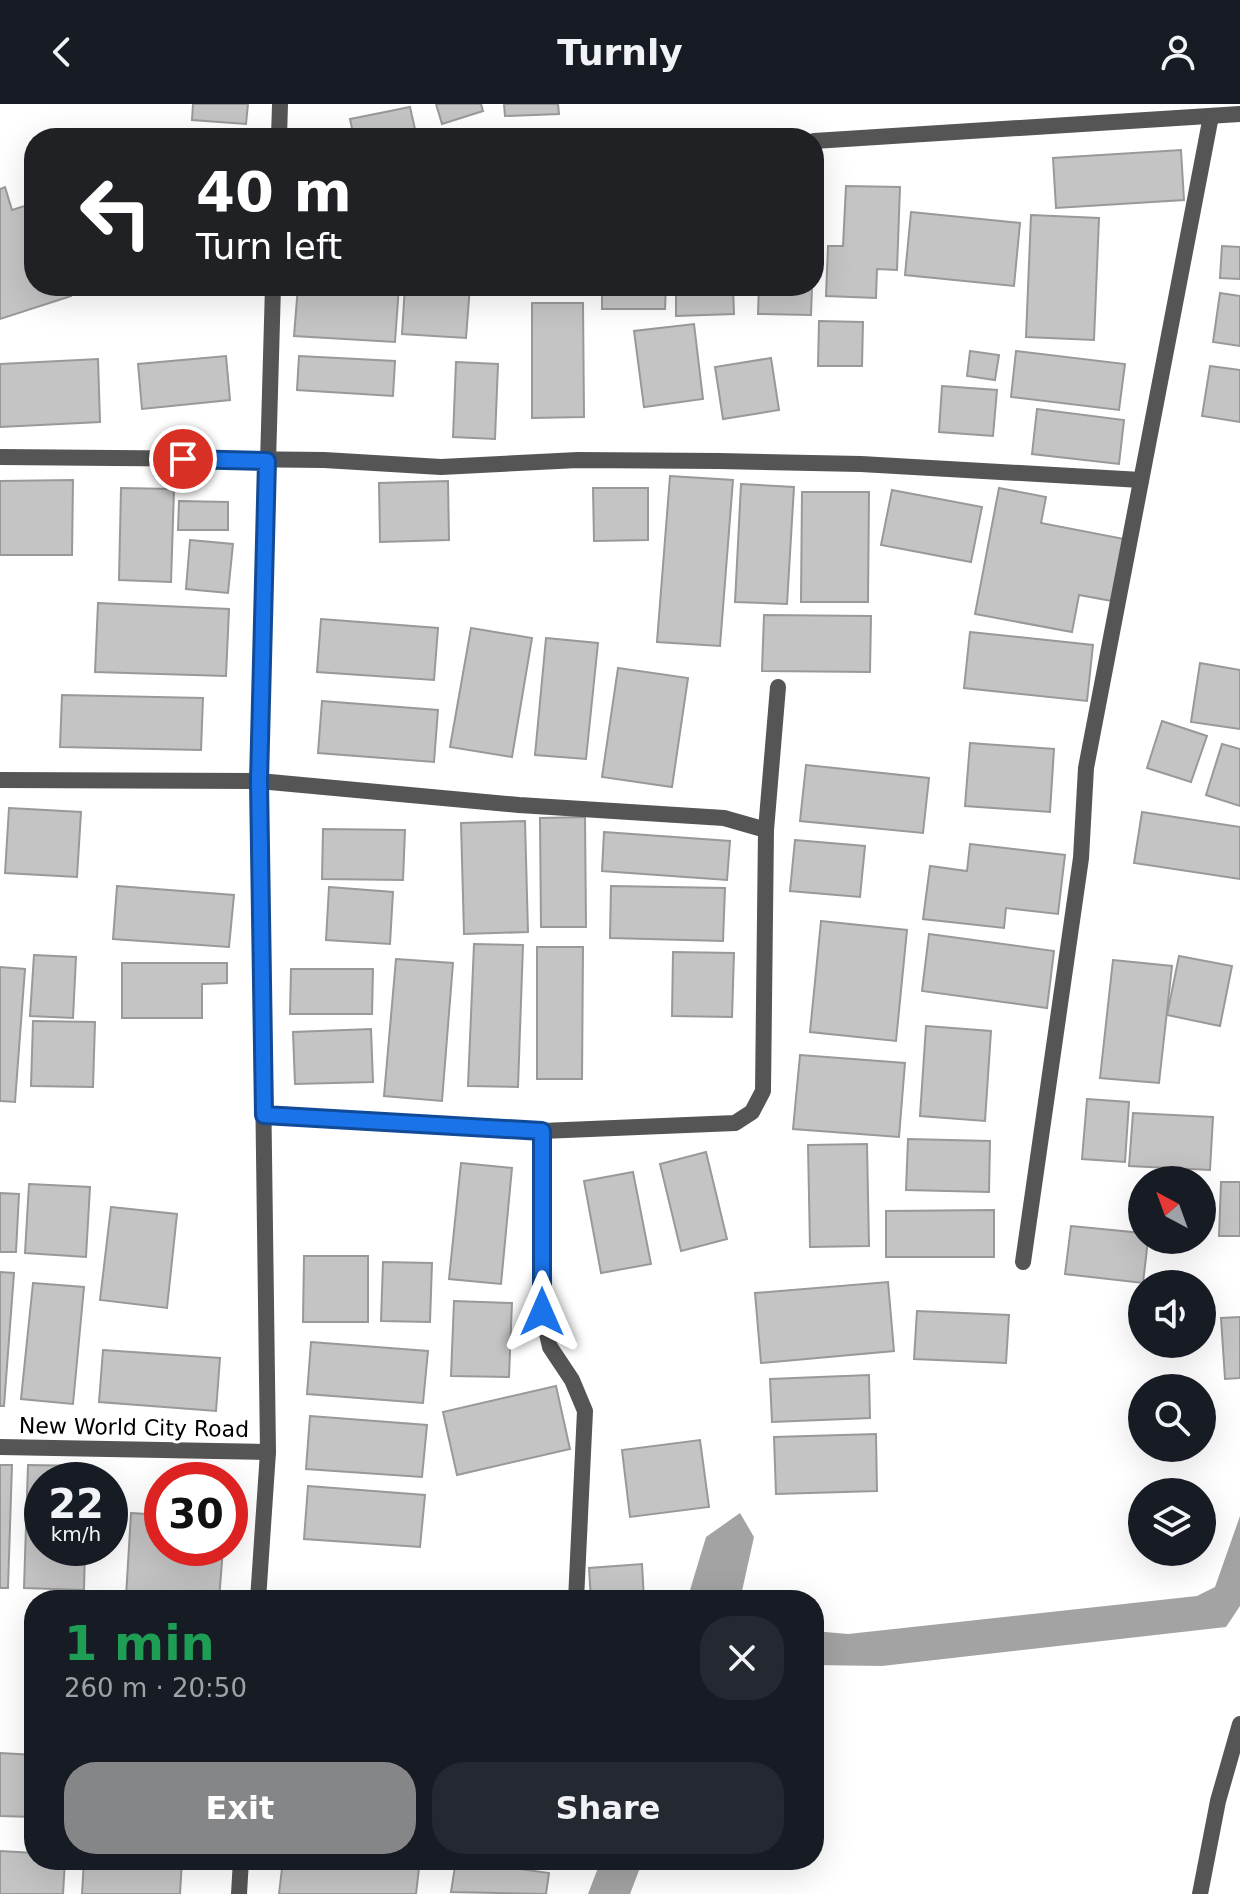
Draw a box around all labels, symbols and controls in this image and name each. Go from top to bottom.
icon: back [40,30,84,74]
icon: person [1156,30,1200,74]
text: Turnly [557,32,683,73]
text: 40 m [196,159,352,224]
icon: left [64,160,168,264]
text: Turn left [196,226,342,267]
pin [149,425,217,493]
icon: arrive [161,437,205,481]
north arrow [1128,1166,1216,1254]
map controls [1128,1166,1216,1566]
position arrow [500,1270,584,1354]
button: sound [1128,1270,1216,1358]
button: search [1128,1374,1216,1462]
street label: New World City Road [19,1413,249,1442]
speed limit sign: 30 [144,1462,248,1566]
button: layers [1128,1478,1216,1566]
text: 22 [48,1481,104,1527]
text: km/h [51,1522,101,1546]
text: 1 min [64,1615,215,1671]
button: close [700,1616,784,1700]
text: 260 m · 20:50 [64,1673,247,1703]
button: Exit [64,1762,416,1854]
button: Share [432,1762,784,1854]

